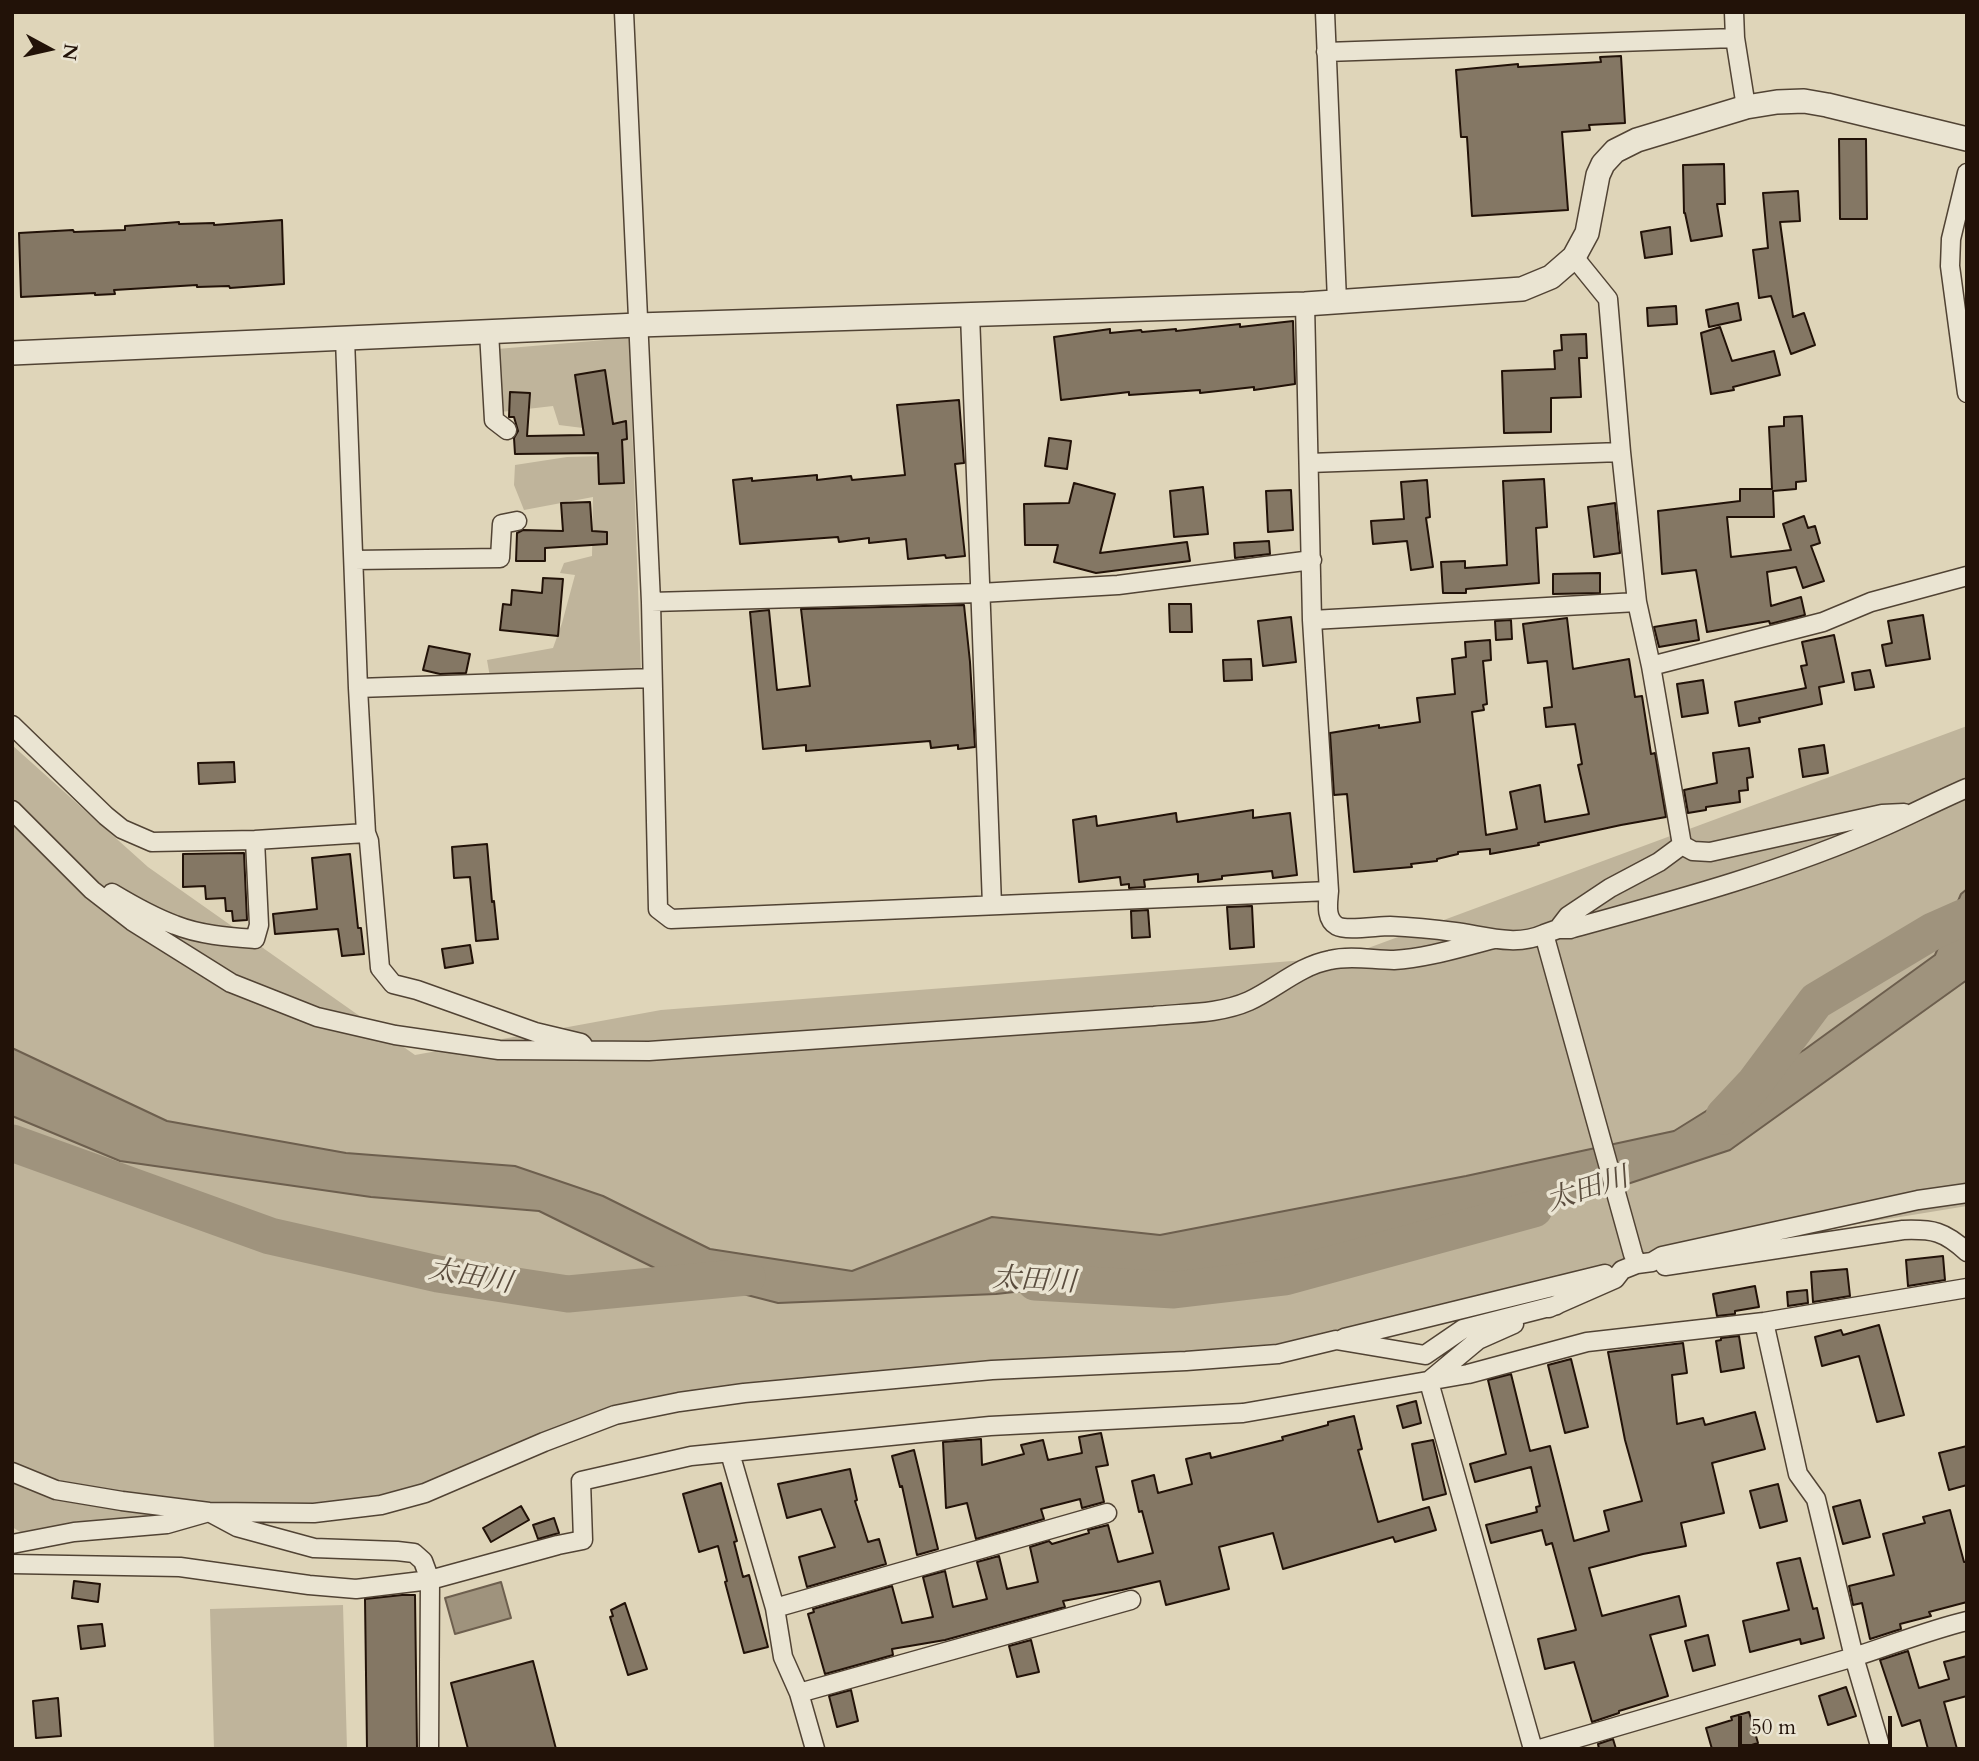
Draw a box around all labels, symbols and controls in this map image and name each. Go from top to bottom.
north arrow [14,14,84,84]
text: N [56,42,84,62]
water label: 太田川 [1543,1162,1633,1220]
water label: 太田川 [426,1254,514,1302]
water label: 太田川 [991,1263,1077,1301]
scale bar [1741,1702,1895,1746]
text: 50 m [1751,1713,1796,1742]

